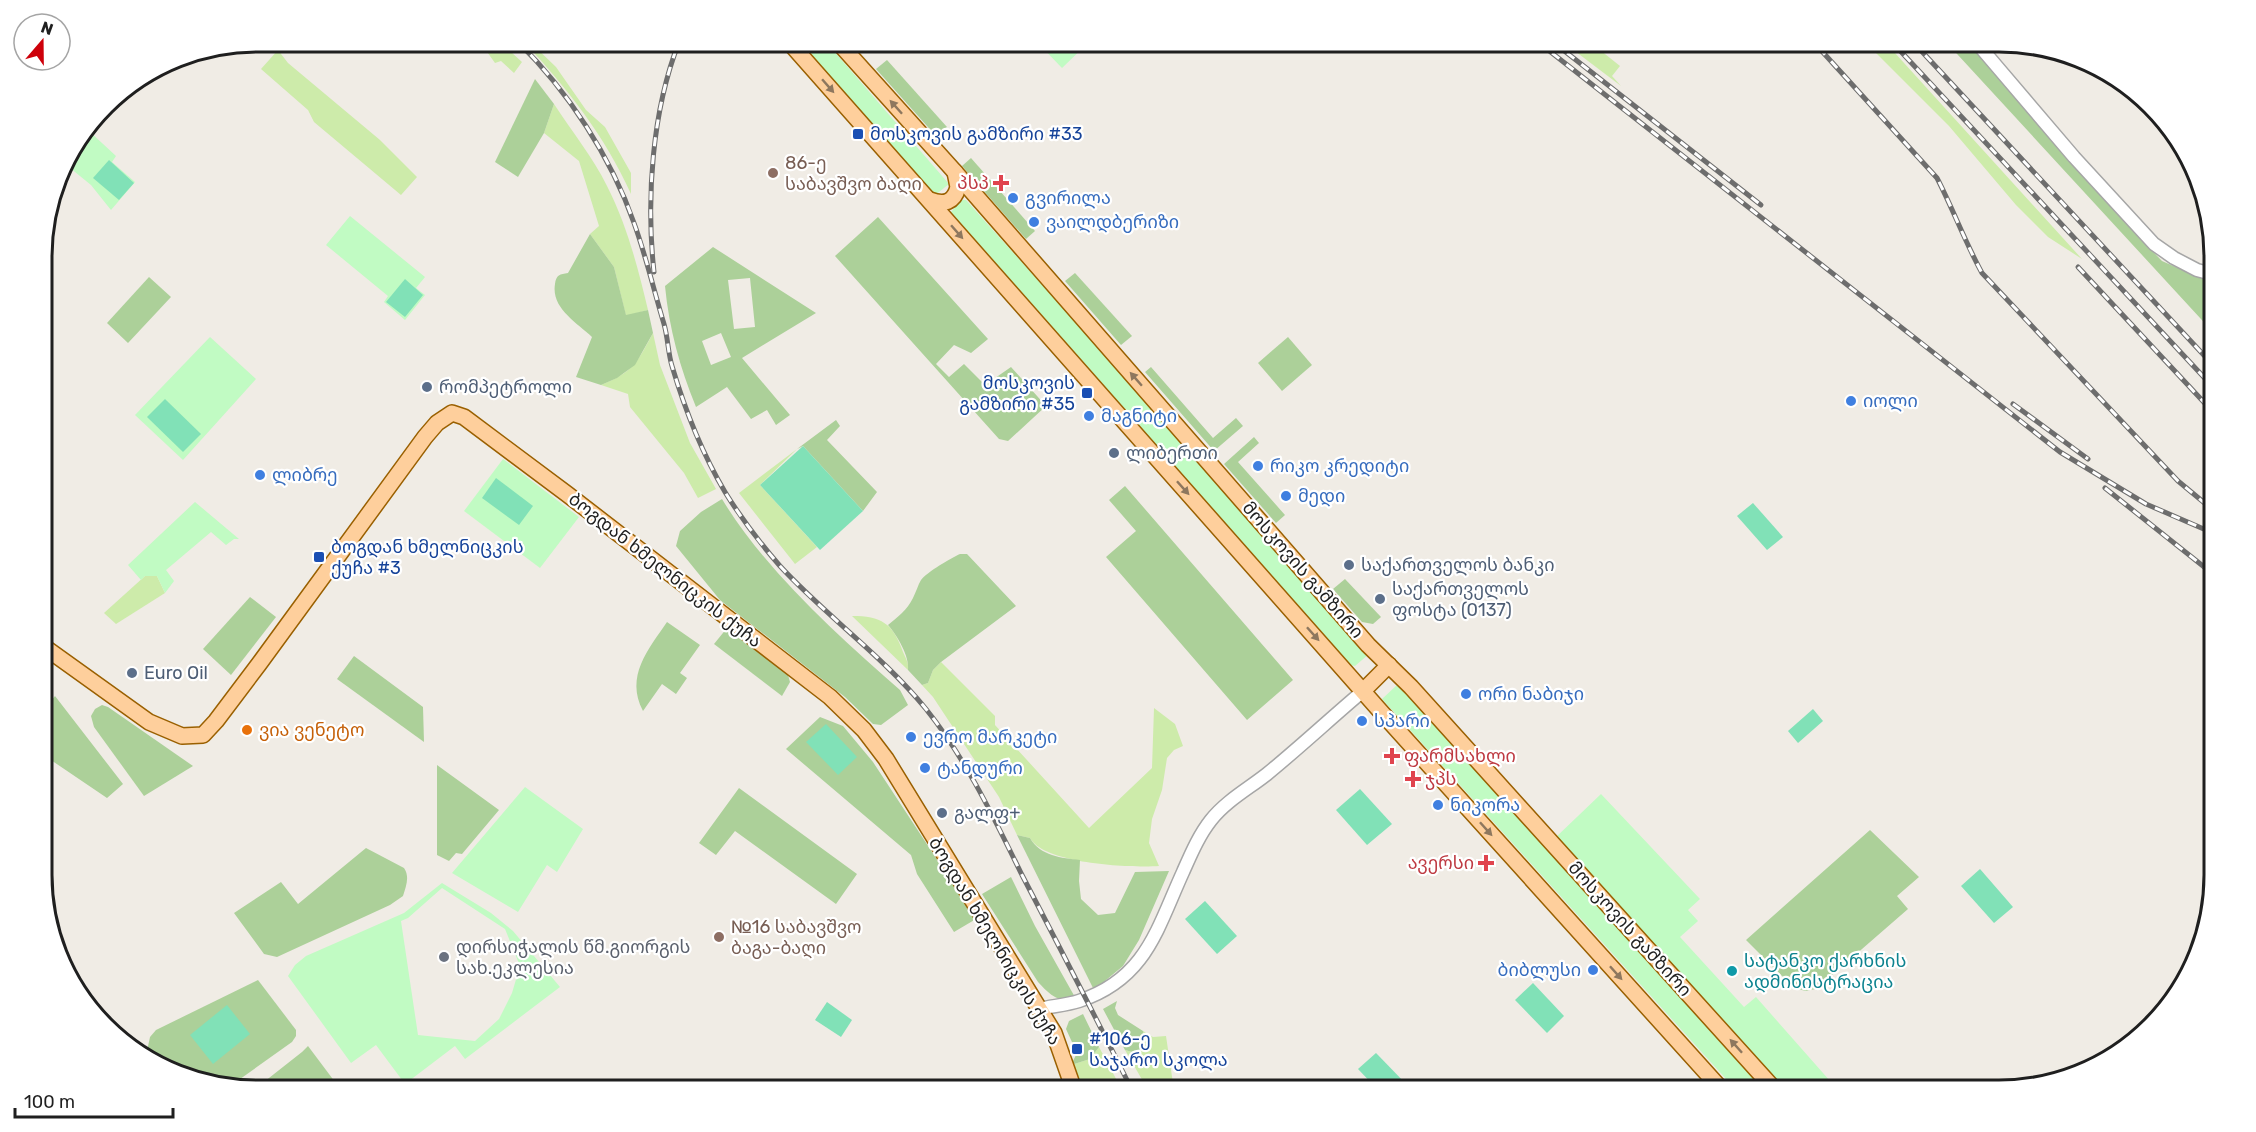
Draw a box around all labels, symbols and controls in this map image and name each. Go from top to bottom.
north arrow [12,12,72,72]
text: N [38,17,56,39]
one-way arrow [821,78,834,93]
one-way arrow [890,100,903,115]
place label: მოსკოვის გამზირი #33 [870,123,1083,145]
marker: მოსკოვის გამზირი #33 [851,127,865,141]
place label: 86-ე საბავშვო ბაღი [785,152,922,195]
marker: 86-ე საბავშვო ბაღი [766,166,780,180]
place label: პსპ [957,172,989,194]
marker: პსპ [994,176,1008,190]
place label: გვირილა [1025,187,1111,209]
marker: გვირილა [1006,191,1020,205]
place label: ვაილდბერიზი [1046,211,1179,233]
marker: ვაილდბერიზი [1027,215,1041,229]
one-way arrow [950,224,963,239]
place label: მოსკოვის გამზირი #35 [959,372,1075,415]
one-way arrow [1130,372,1143,387]
place label: რომპეტროლი [439,376,572,398]
marker: რომპეტროლი [420,380,434,394]
marker: მოსკოვის გამზირი #35 [1080,386,1094,400]
place label: იოლი [1863,390,1918,412]
marker: იოლი [1844,394,1858,408]
place label: მაგნიტი [1101,405,1177,427]
marker: მაგნიტი [1082,409,1096,423]
place label: ლიბერთი [1126,442,1218,464]
marker: ლიბერთი [1107,446,1121,460]
place label: რიკო კრედიტი [1270,455,1409,477]
marker: რიკო კრედიტი [1251,459,1265,473]
place label: ლიბრე [272,464,338,486]
marker: ლიბრე [253,468,267,482]
one-way arrow [1176,480,1189,495]
place label: მედი [1298,485,1345,507]
street label: ბოგდან ხმელნიცკის ქუჩა [564,488,766,652]
marker: მედი [1279,489,1293,503]
street label: მოსკოვის გამზირი [1238,497,1368,643]
place label: ბოგდან ხმელნიცკის ქუჩა #3 [331,536,524,579]
marker: ბოგდან ხმელნიცკის ქუჩა #3 [312,550,326,564]
place label: საქართველოს ბანკი [1361,554,1555,576]
marker: საქართველოს ბანკი [1342,558,1356,572]
place label: საქართველოს ფოსტა (0137) [1392,578,1529,621]
marker: საქართველოს ფოსტა (0137) [1373,592,1387,606]
one-way arrow [1306,626,1320,641]
place label: Euro Oil [144,662,208,684]
marker: Euro Oil [125,666,139,680]
place label: ორი ნაბიჯი [1478,683,1584,705]
marker: ორი ნაბიჯი [1459,687,1473,701]
place label: სპარი [1374,710,1430,732]
marker: სპარი [1355,714,1369,728]
place label: ვია ვენეტო [259,719,364,741]
marker: ვია ვენეტო [240,723,254,737]
place label: ევრო მარკეტი [923,726,1057,748]
marker: ევრო მარკეტი [904,730,918,744]
place label: ფარმსახლი [1404,745,1516,767]
marker: ფარმსახლი [1385,749,1399,763]
place label: ტანდური [937,757,1023,779]
marker: ტანდური [918,761,932,775]
place label: ჯპს [1425,768,1456,790]
marker: ჯპს [1406,772,1420,786]
place label: ნიკორა [1450,794,1520,816]
marker: ნიკორა [1431,798,1445,812]
place label: გალფ+ [954,802,1021,824]
marker: გალფ+ [935,806,949,820]
one-way arrow [1479,821,1492,836]
street label: ბოგდან ხმელნიცკის ქუჩა [924,833,1066,1049]
place label: ავერსი [1408,852,1474,874]
marker: ავერსი [1479,856,1493,870]
street label: მოსკოვის გამზირი [1564,857,1696,1001]
place label: №16 საბავშვო ბაგა-ბაღი [731,916,862,959]
marker: №16 საბავშვო ბაგა-ბაღი [712,930,726,944]
place label: დირსიჭალის წმ.გიორგის სახ.ეკლესია [456,936,691,979]
marker: დირსიჭალის წმ.გიორგის სახ.ეკლესია [437,950,451,964]
place label: სატანკო ქარხნის ადმინისტრაცია [1744,950,1906,993]
place label: ბიბლუსი [1498,959,1581,981]
marker: ბიბლუსი [1586,963,1600,977]
marker: სატანკო ქარხნის ადმინისტრაცია [1725,964,1739,978]
one-way arrow [1609,966,1623,981]
place label: #106-ე საჯარო სკოლა [1089,1028,1228,1071]
one-way arrow [1730,1039,1743,1054]
marker: #106-ე საჯარო სკოლა [1070,1042,1084,1056]
scale bar [15,1081,172,1119]
text: 100 m [24,1091,75,1113]

